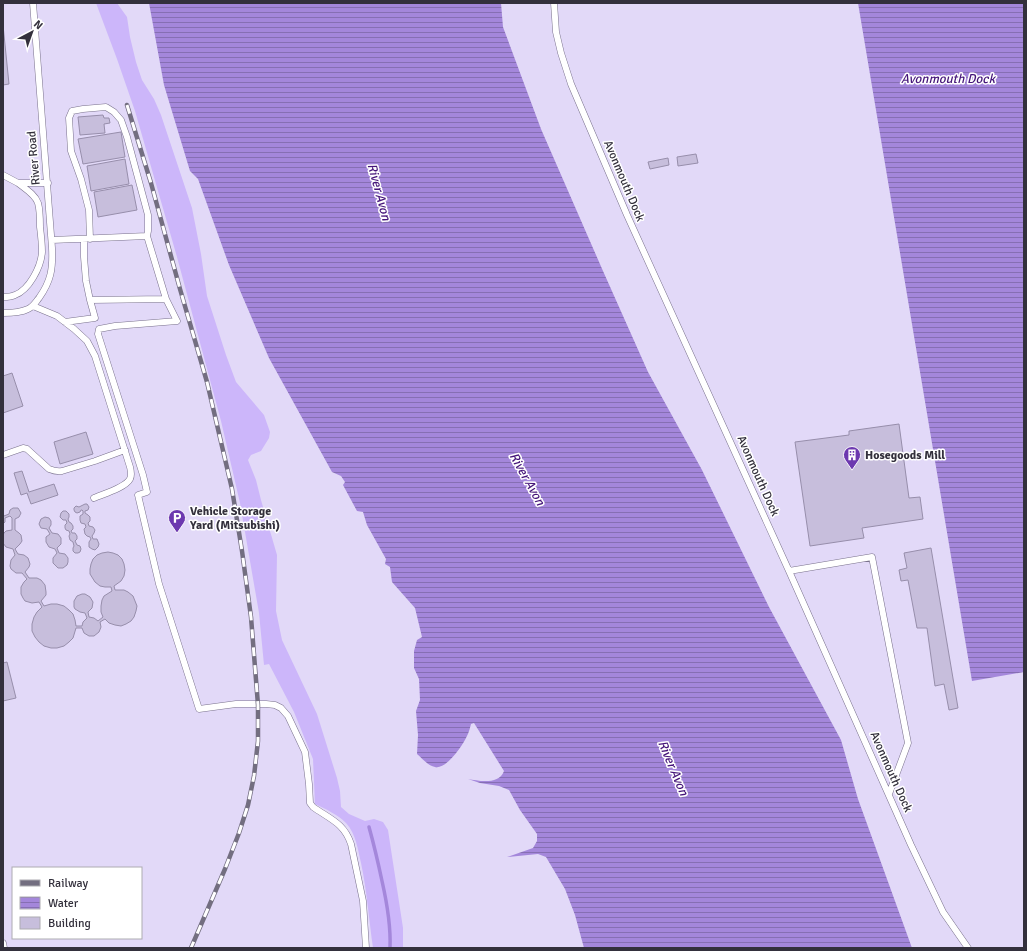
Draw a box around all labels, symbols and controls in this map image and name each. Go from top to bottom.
north arrow [12,12,52,52]
text: N [31,17,45,32]
water label: Avonmouth Dock [901,71,996,87]
street label: River Road [24,130,44,186]
street label: Avonmouth Dock [600,138,648,224]
water label: River Avon [364,162,395,223]
street label: Avonmouth Dock [734,433,782,519]
building icon: Hosegoods Mill [842,445,862,470]
place label: Hosegoods Mill [865,448,945,463]
water label: River Avon [506,450,549,509]
place label: Vehicle Storage Yard (Mitsubishi) [189,504,280,533]
parking icon: Vehicle Storage Yard (Mitsubishi) [167,508,187,533]
street label: Avonmouth Dock [867,729,915,815]
water label: River Avon [654,738,692,799]
legend [12,867,142,939]
text: Railway [48,876,88,891]
text: Water [48,896,79,911]
text: Building [48,916,91,931]

